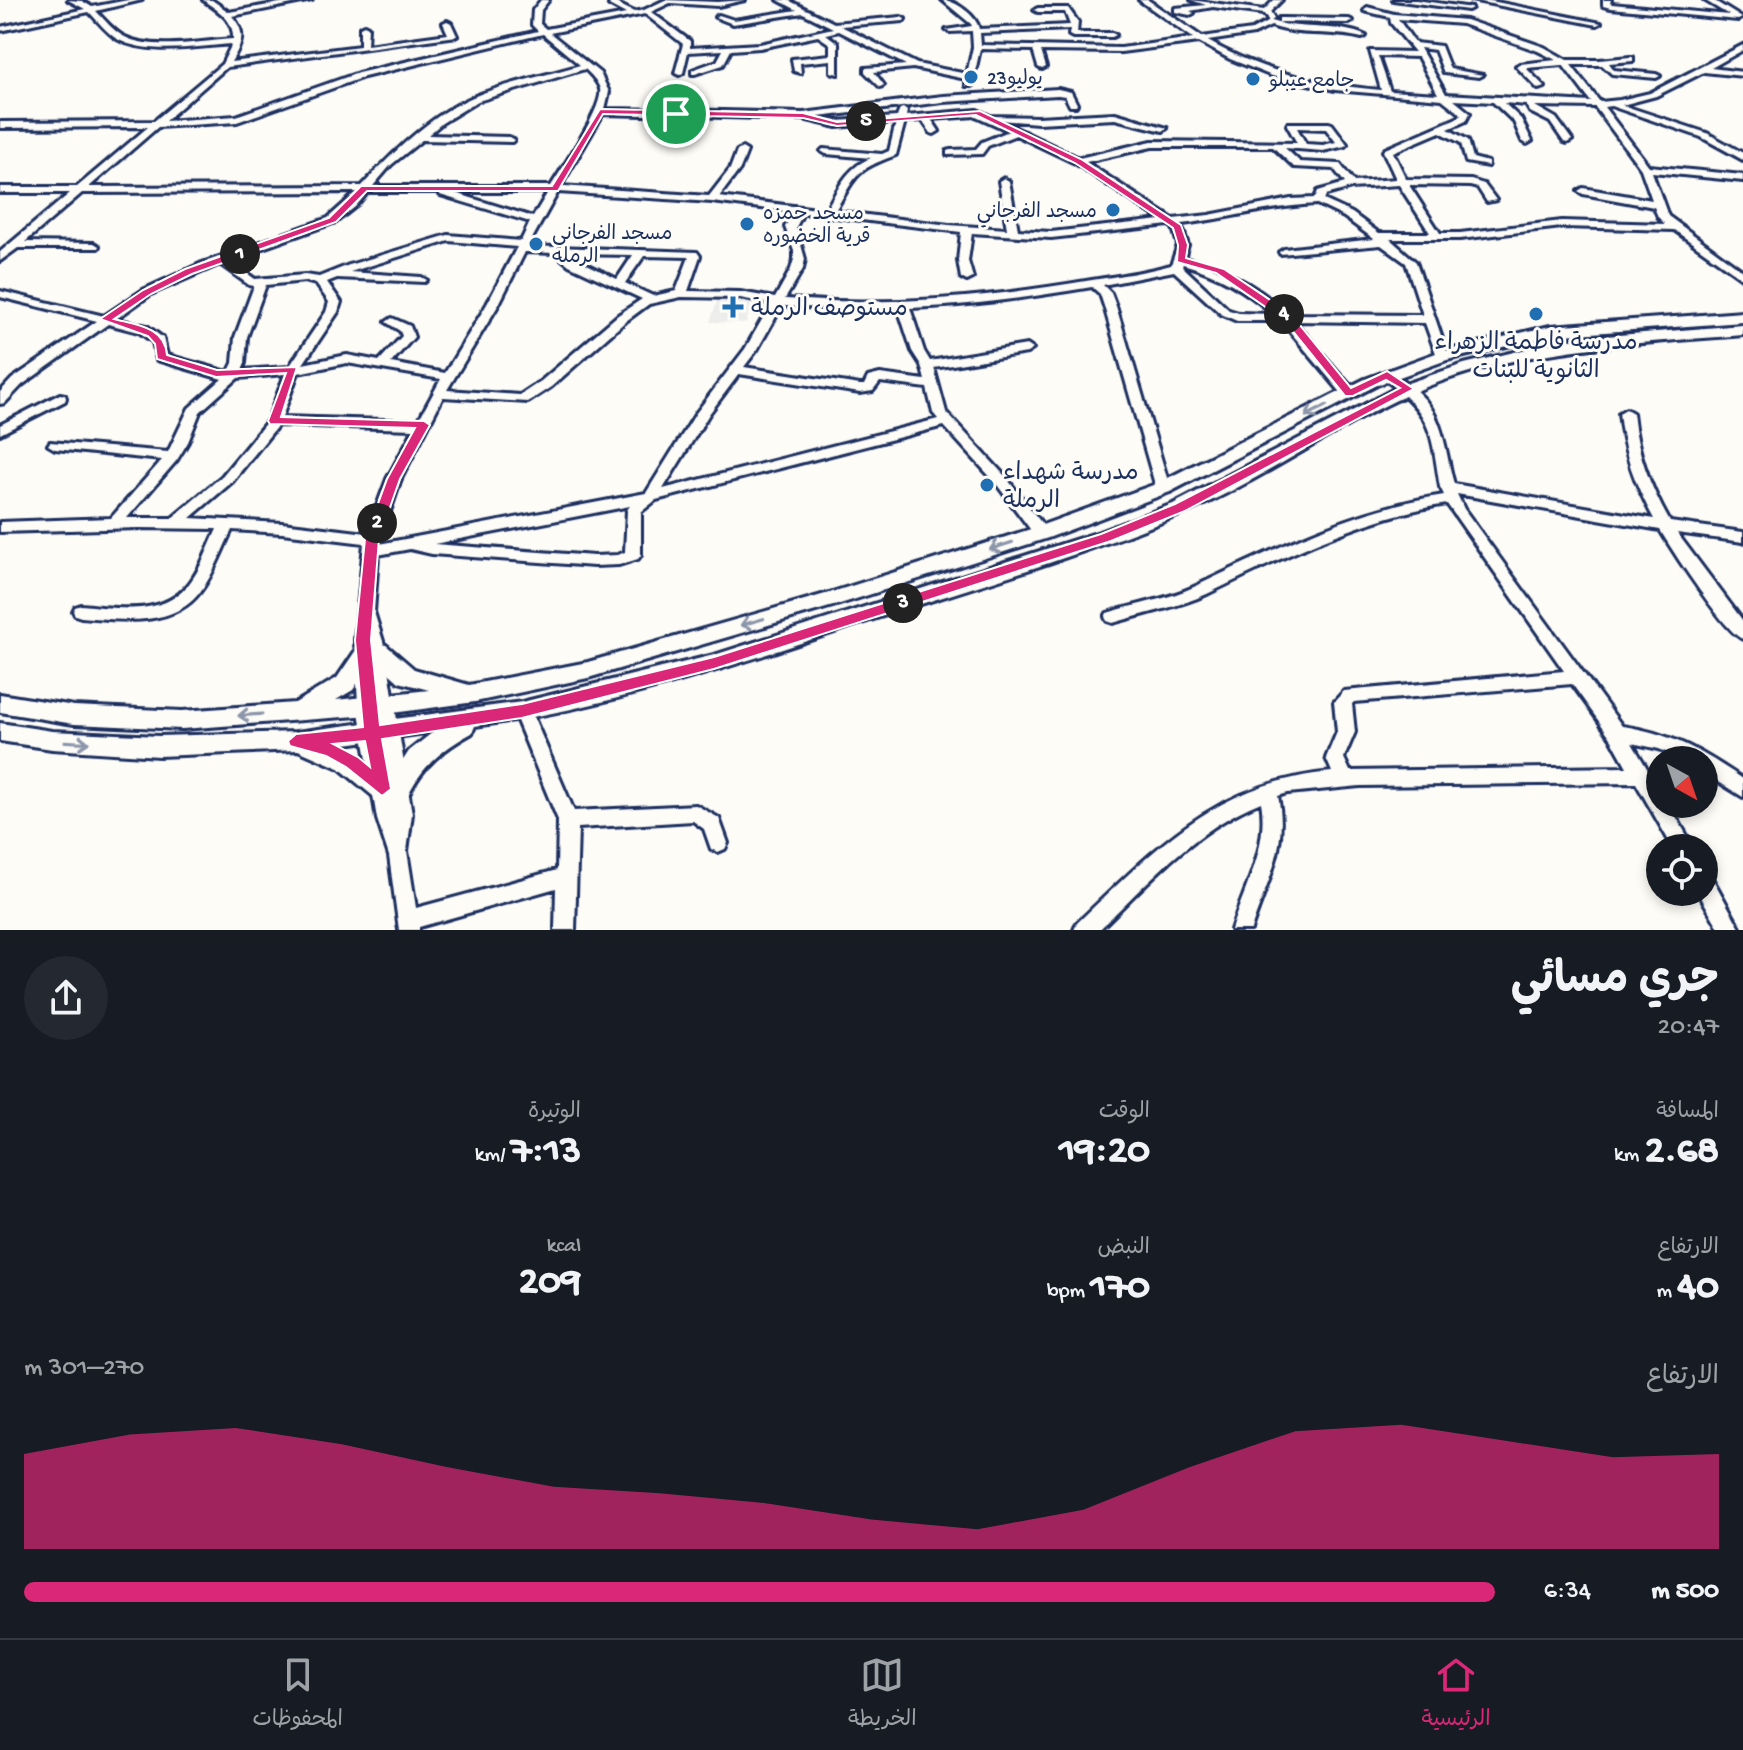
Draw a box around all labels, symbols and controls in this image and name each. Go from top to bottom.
marker: 23يوليو [962,68,980,86]
place label: 23يوليو [987,68,1043,92]
marker: جامع عيبلو [1244,70,1262,88]
place label: جامع عيبلو [1268,70,1354,94]
pin [642,80,710,148]
icon: arrive [654,92,698,136]
pin: 5 [846,101,886,141]
text: 5 [860,108,872,134]
place label: مسجد الفرجاني [977,201,1097,228]
marker: مسجد الفرجاني [1104,201,1122,219]
place label: مسجد حمزه قرية الخضوره [763,204,871,250]
marker: مسجد حمزه قرية الخضوره [738,215,756,233]
place label: مسجد الفرجاني الرمله [552,223,672,270]
pin: 1 [220,234,260,274]
marker: مسجد الفرجاني الرمله [527,235,545,253]
text: 1 [236,241,244,267]
pin: 4 [1264,294,1304,334]
marker: مستوصف الرملة [722,296,744,318]
place label: مستوصف الرملة [751,296,908,325]
text: 4 [1279,301,1289,327]
marker: مدرسة فاطمة الزهراء الثانوية للبنات [1527,305,1545,323]
place label: مدرسة فاطمة الزهراء الثانوية للبنات [1434,330,1638,387]
one-way arrow [1305,403,1328,419]
place label: مدرسة شهداء الرملة [1003,460,1139,517]
marker: مدرسة شهداء الرملة [978,476,996,494]
pin: 2 [357,503,397,543]
text: 2 [372,510,382,536]
one-way arrow [988,539,1013,554]
pin: 3 [883,583,923,623]
text: 3 [897,590,909,616]
one-way arrow [740,615,766,630]
one-way arrow [237,708,264,723]
one-way arrow [63,735,90,750]
north arrow [1646,746,1718,818]
map controls [1646,746,1718,906]
button: locate [1646,834,1718,906]
button: share [24,956,108,1040]
text: جري مسائي [1511,957,1719,1009]
text: 20:47 [1658,1013,1719,1044]
text: الوتيرة [528,1100,581,1126]
text: الوقت [1099,1100,1150,1126]
text: المسافة [1656,1100,1719,1126]
text: 7:13 [511,1129,581,1176]
text: 19:20 [1059,1129,1150,1176]
text: 2.68 [1645,1129,1719,1176]
text: /km [475,1143,511,1169]
text: km [1614,1143,1645,1169]
text: kcal [547,1234,581,1260]
text: النبض [1097,1236,1150,1262]
text: الارتفاع [1657,1236,1719,1262]
text: 209 [519,1260,581,1307]
text: 170 [1090,1265,1150,1312]
text: 40 [1677,1265,1719,1312]
text: bpm [1047,1279,1090,1305]
text: m [1657,1279,1677,1305]
text: 270–301 m [24,1354,144,1385]
text: الارتفاع [1646,1363,1719,1394]
text: 6:34 [1544,1577,1591,1608]
text: 500 m [1651,1577,1719,1608]
tab: المحفوظات [252,1653,343,1737]
tab: الخريطة [848,1653,917,1737]
tab: الرئيسية [1421,1653,1491,1737]

